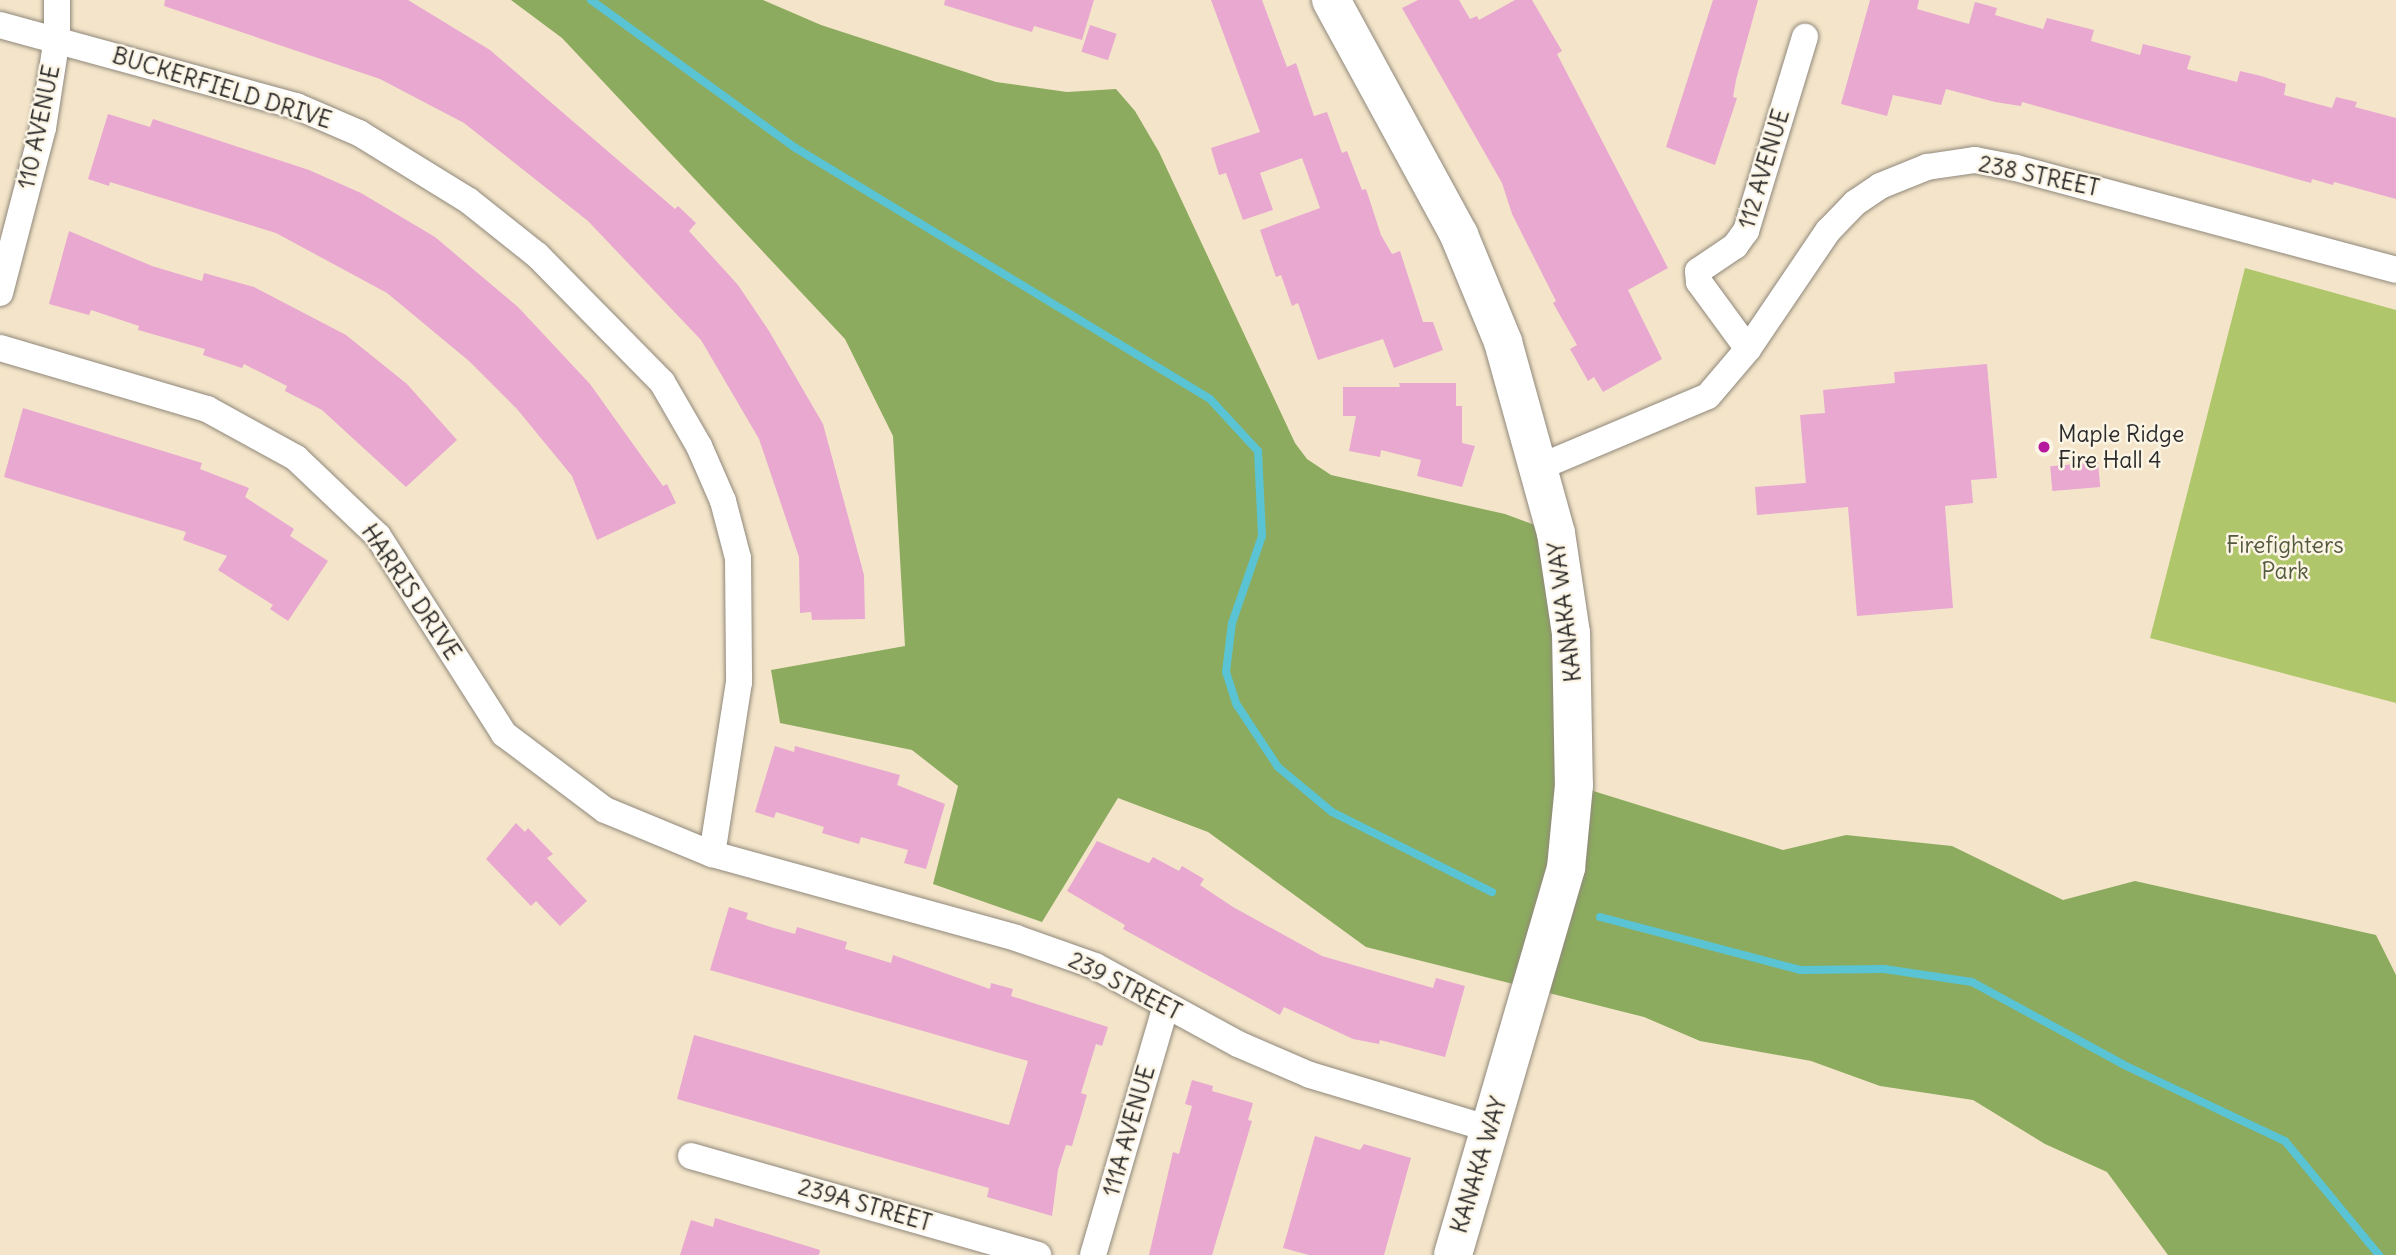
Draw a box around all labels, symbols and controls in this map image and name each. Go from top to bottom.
street label: BUCKERFIELD DRIVE [109,41,335,135]
street label: 110 AVENUE [12,63,66,191]
street label: 112 AVENUE [1733,106,1795,232]
street label: 238 STREET [1976,150,2102,202]
place label: Maple Ridge Fire Hall 4 [2058,420,2184,474]
marker: Maple Ridge Fire Hall 4 [2036,439,2052,455]
street label: HARRIS DRIVE [355,519,467,665]
park label: Firefighters Park [2226,531,2344,585]
street label: KANAKA WAY [1543,540,1587,684]
street label: 239 STREET [1064,946,1186,1026]
street label: 111A AVENUE [1097,1062,1161,1200]
street label: KANAKA WAY [1445,1094,1513,1236]
street label: 239A STREET [795,1173,935,1237]

